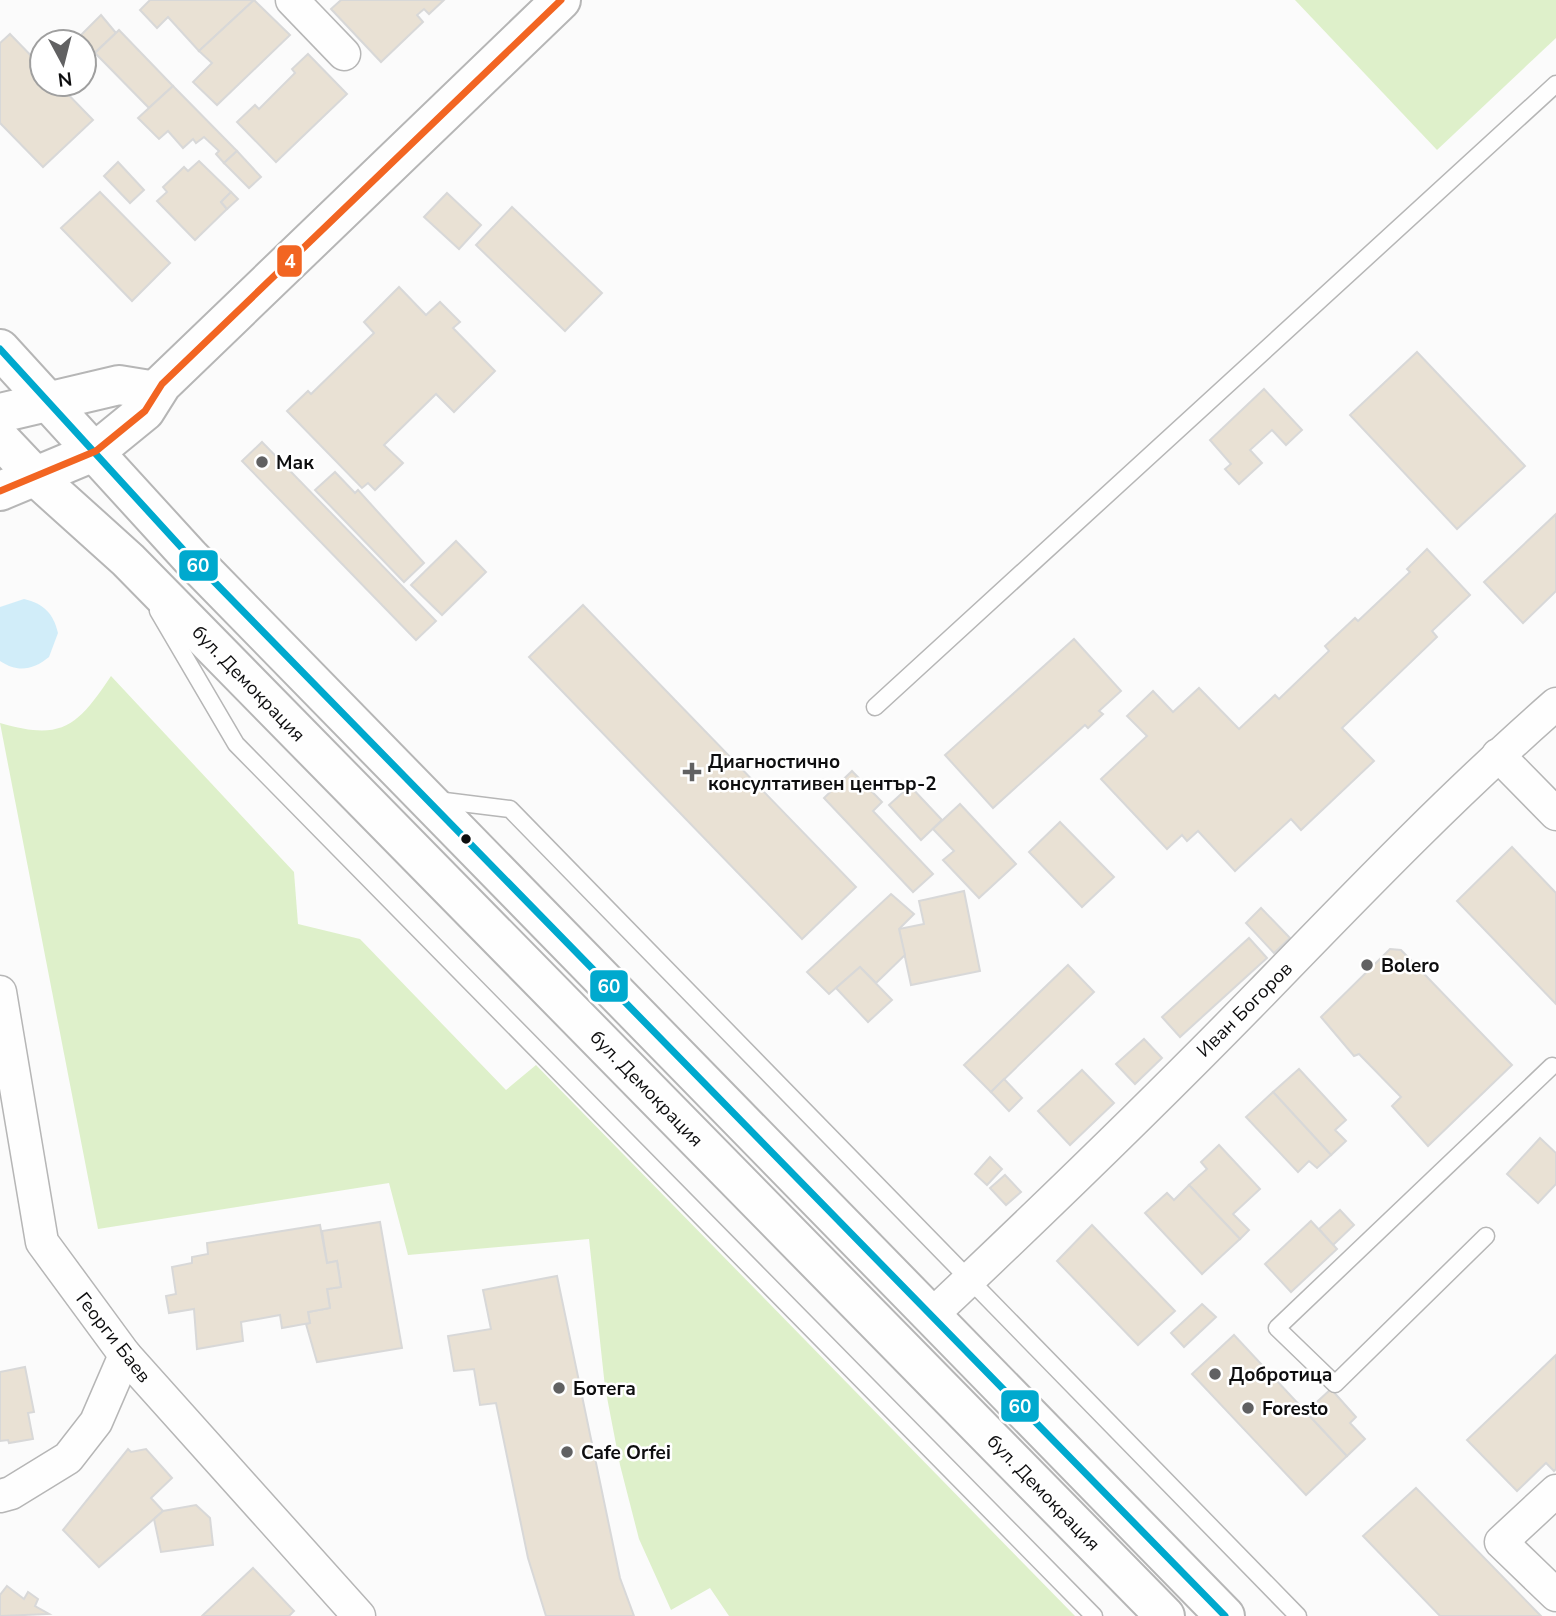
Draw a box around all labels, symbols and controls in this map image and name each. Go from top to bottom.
north arrow [28,28,98,98]
text: N [56,65,74,93]
line badge: 4 [276,244,303,278]
text: 4 [284,249,296,275]
place label: Мак [276,450,314,476]
marker: Мак [254,454,270,470]
line badge: 60 [178,549,219,582]
text: 60 [187,553,209,579]
street label: бул. Демокрация [186,620,311,748]
place label: Диагностично консултативен център-2 [708,749,937,797]
marker: Диагностично консултативен център-2 [682,762,702,782]
unlabelled marker [459,832,473,846]
place label: Bolero [1381,953,1440,979]
street label: Иван Богоров [1191,956,1298,1063]
marker: Bolero [1359,957,1375,973]
line badge: 60 [589,969,629,1003]
text: 60 [598,974,620,1000]
street label: бул. Демокрация [584,1025,709,1153]
street label: Георги Баев [70,1287,157,1388]
place label: Добротица [1229,1362,1332,1388]
marker: Добротица [1207,1366,1223,1382]
place label: Ботега [573,1376,636,1402]
marker: Ботега [551,1380,567,1396]
line badge: 60 [1000,1389,1040,1423]
text: 60 [1009,1394,1031,1420]
place label: Foresto [1262,1396,1328,1422]
marker: Foresto [1240,1400,1256,1416]
street label: бул. Демокрация [981,1429,1106,1557]
place label: Cafe Orfei [581,1440,671,1466]
marker: Cafe Orfei [559,1444,575,1460]

